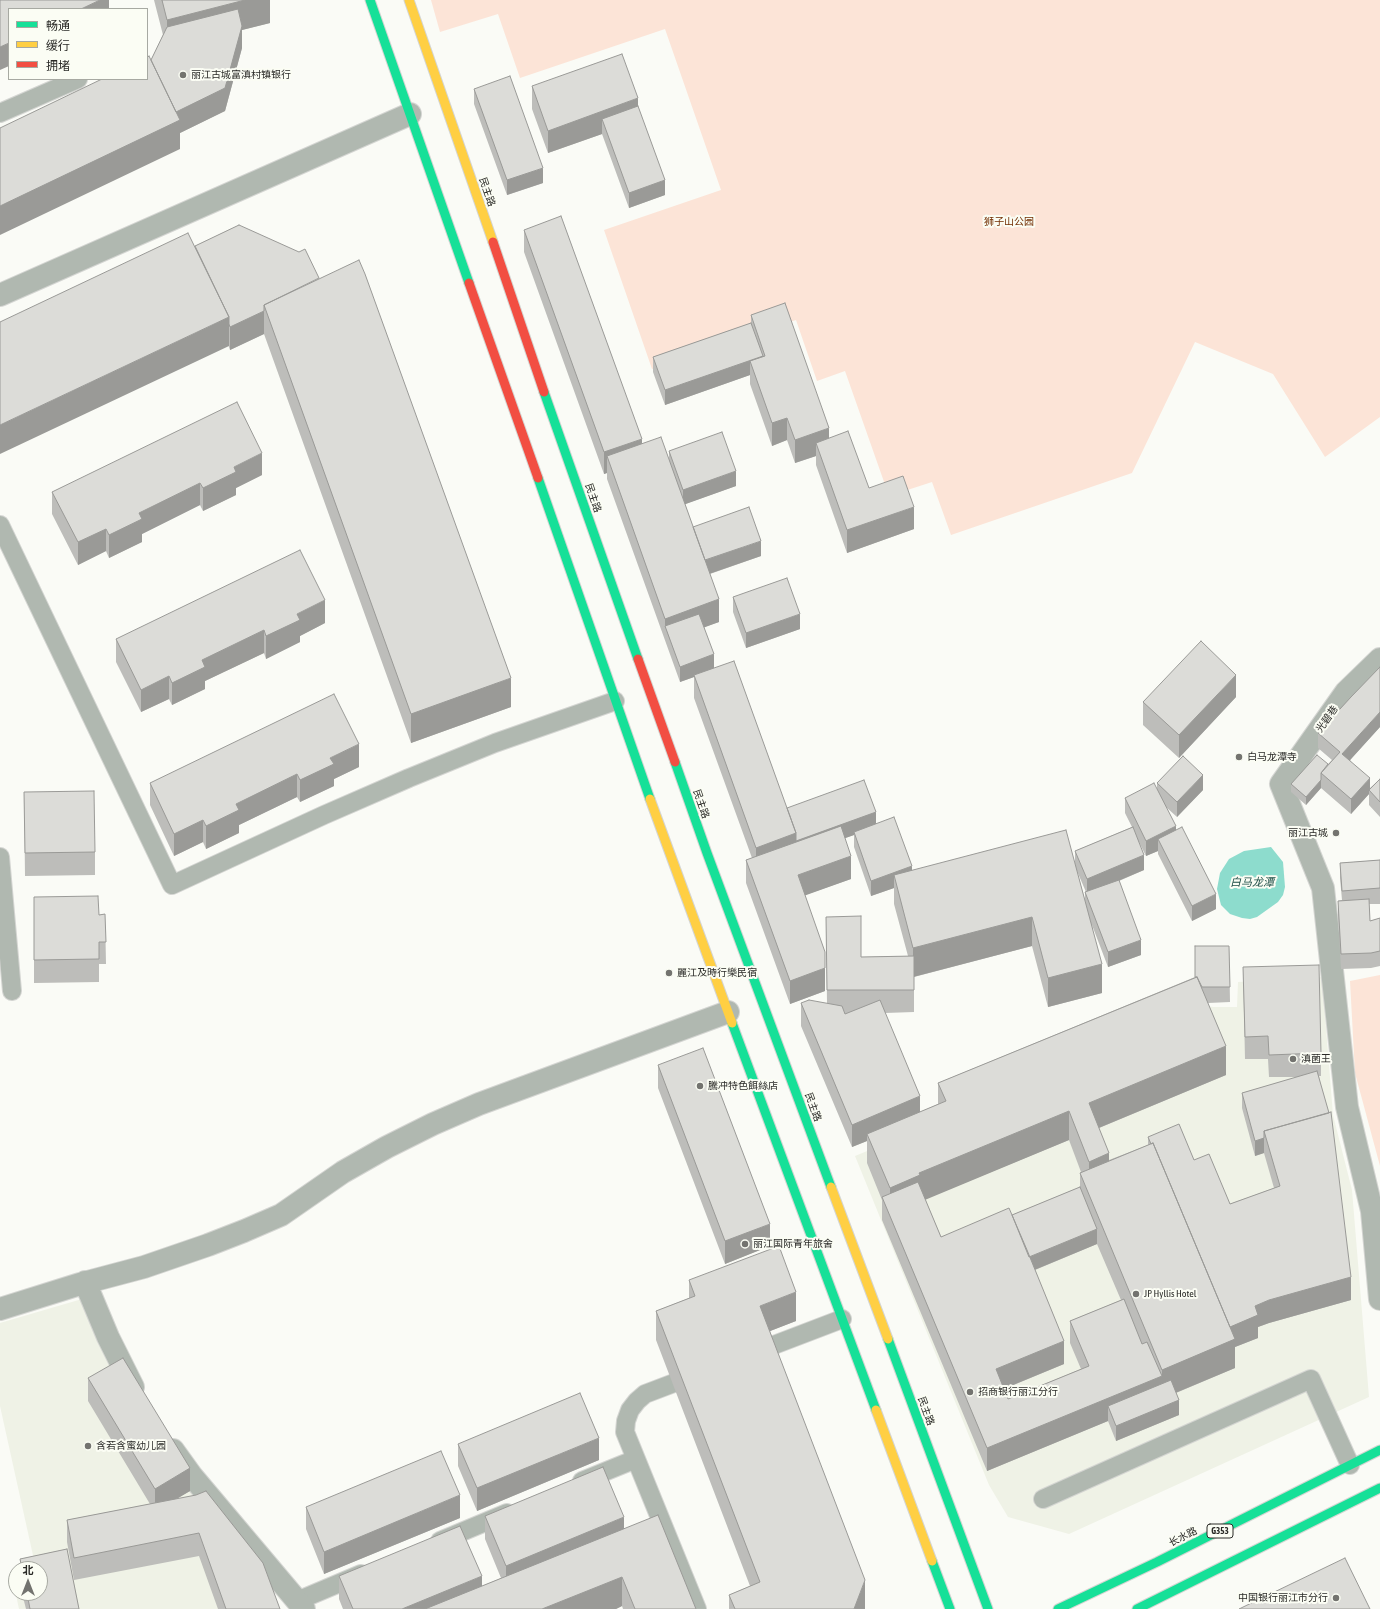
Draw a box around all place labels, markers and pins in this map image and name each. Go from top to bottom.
place label: 丽江古城富滇村镇银行 [191,69,291,81]
marker: 丽江古城富滇村镇银行 [178,70,188,80]
place label: 白马龙潭寺 [1247,751,1297,763]
marker: 白马龙潭寺 [1234,752,1244,762]
place label: 丽江古城 [1288,827,1328,839]
marker: 丽江古城 [1331,828,1341,838]
place label: 麗江及時行樂民宿 [677,967,757,979]
marker: 麗江及時行樂民宿 [664,968,674,978]
place label: 滇菌王 [1301,1053,1331,1065]
marker: 滇菌王 [1288,1054,1298,1064]
place label: 騰冲特色餌絲店 [708,1080,778,1092]
marker: 騰冲特色餌絲店 [695,1081,705,1091]
place label: 丽江国际青年旅舍 [753,1238,833,1250]
marker: 丽江国际青年旅舍 [740,1239,750,1249]
place label: JP Hyllis Hotel [1144,1288,1196,1300]
marker: JP Hyllis Hotel [1131,1289,1141,1299]
place label: 招商银行丽江分行 [978,1386,1058,1398]
marker: 招商银行丽江分行 [965,1387,975,1397]
place label: 含若含蜜幼儿园 [96,1440,166,1452]
marker: 含若含蜜幼儿园 [83,1441,93,1451]
place label: 中国银行丽江市分行 [1238,1592,1328,1604]
marker: 中国银行丽江市分行 [1331,1593,1341,1603]

